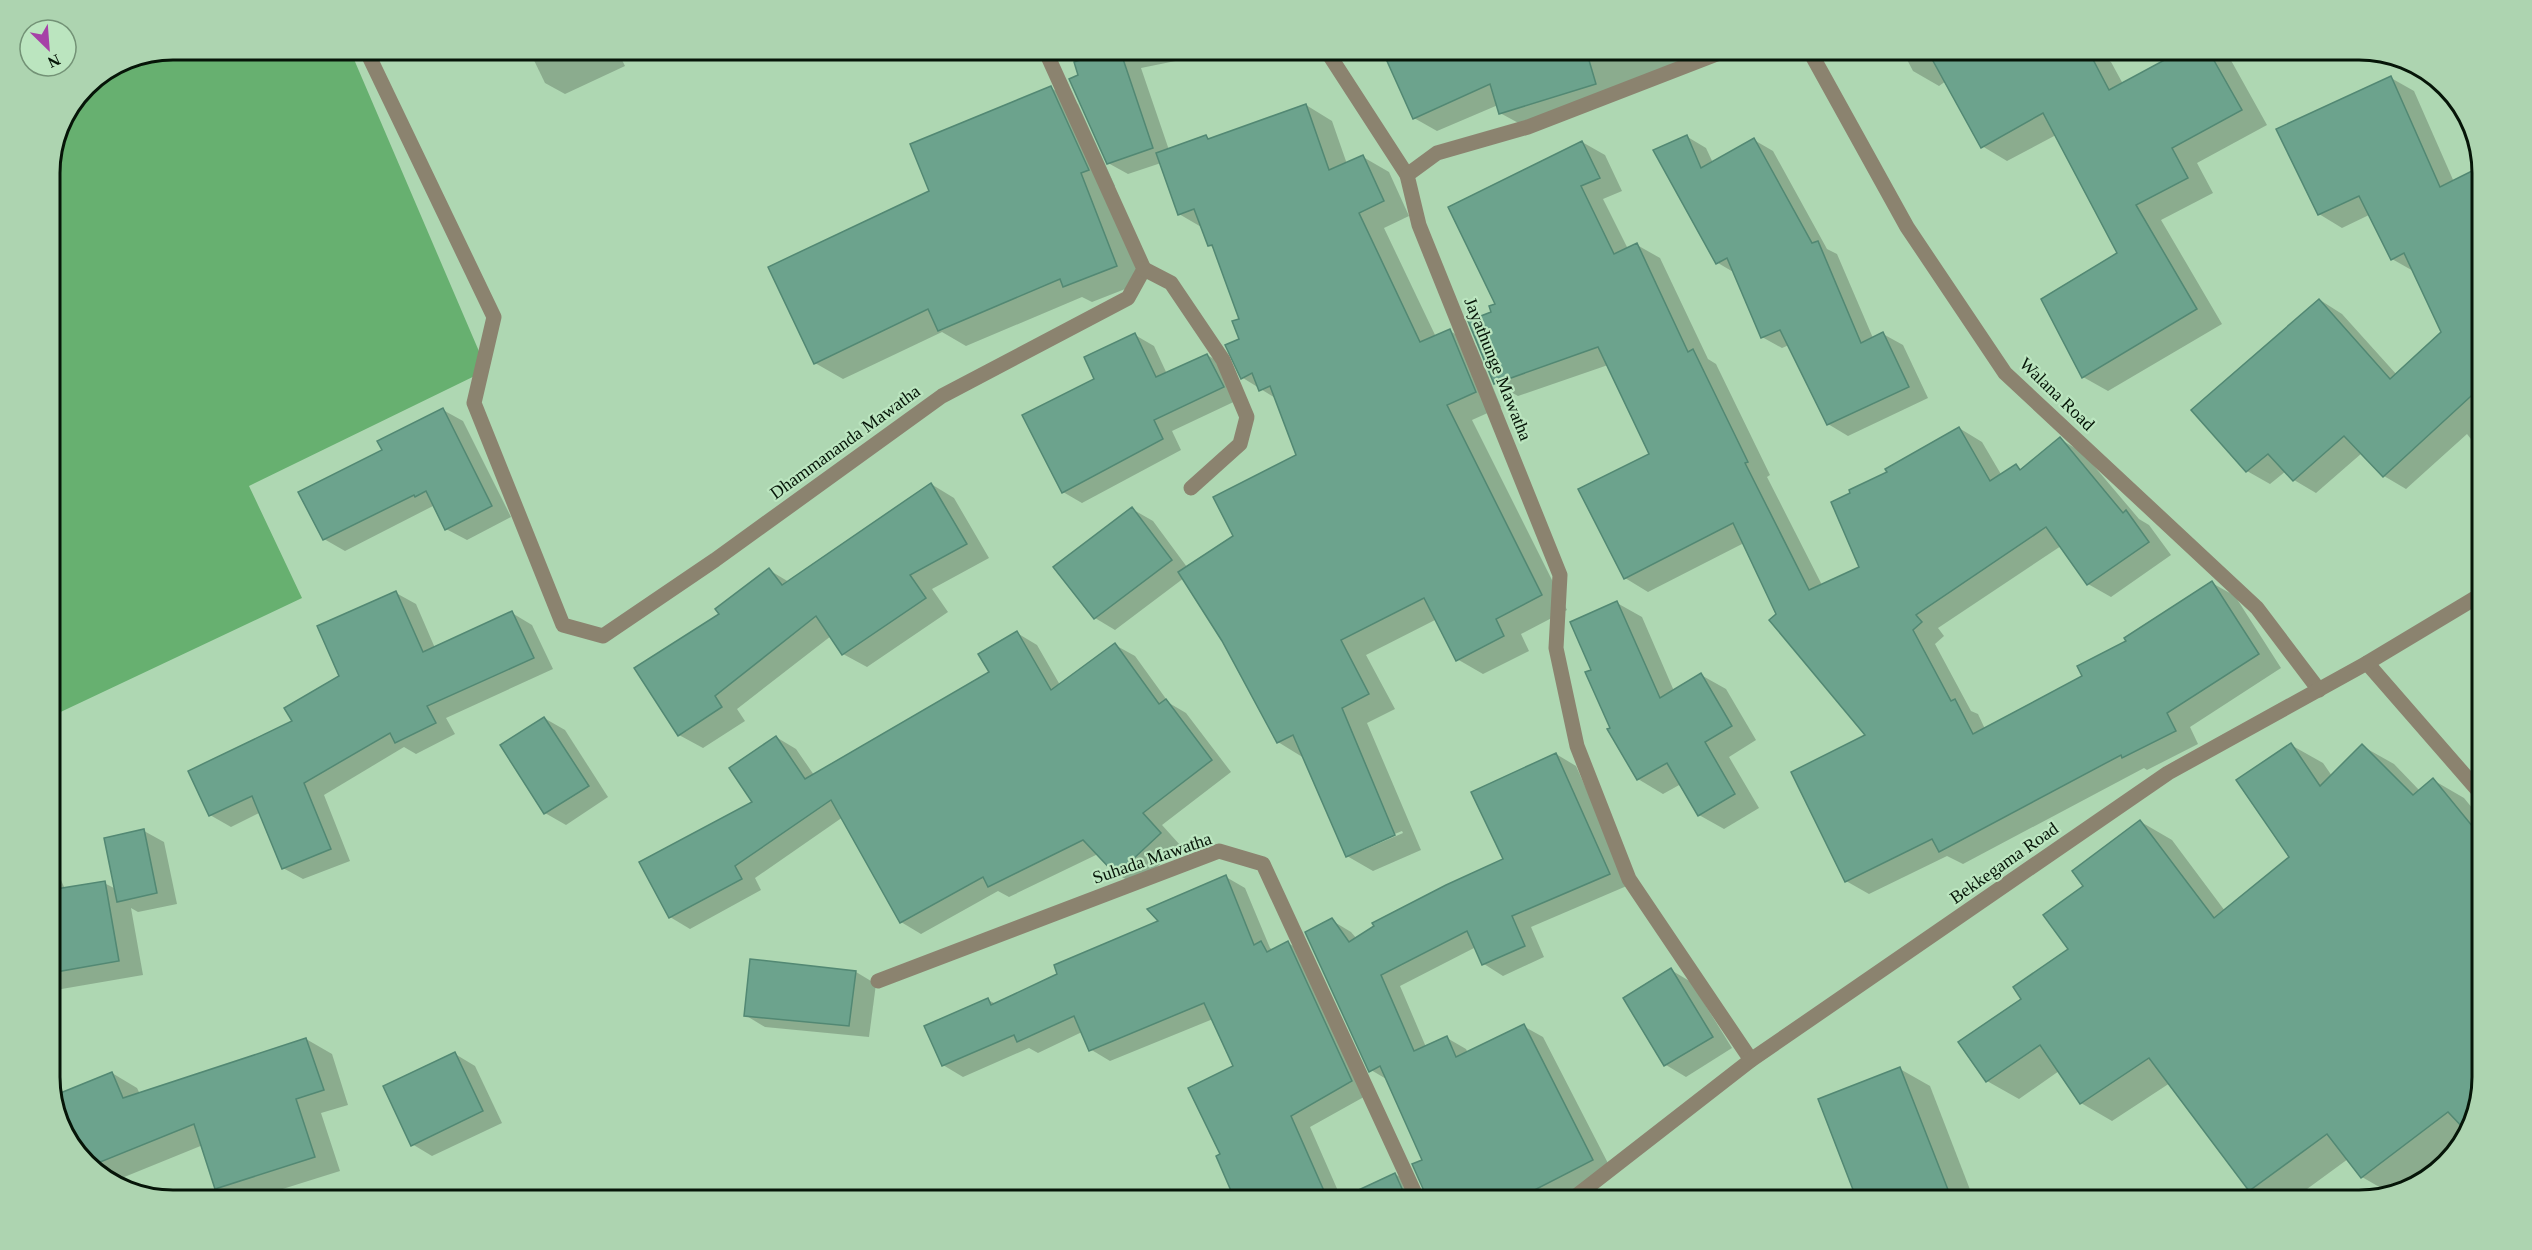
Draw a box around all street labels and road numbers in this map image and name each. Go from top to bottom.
street label: Jayathunge Mawatha [1460,295,1536,443]
street label: Walana Road [2016,353,2098,435]
street label: Dhammananda Mawatha [766,381,924,503]
street label: Bekkegama Road [1946,818,2062,908]
street label: Suhada Mawatha [1090,828,1214,888]

